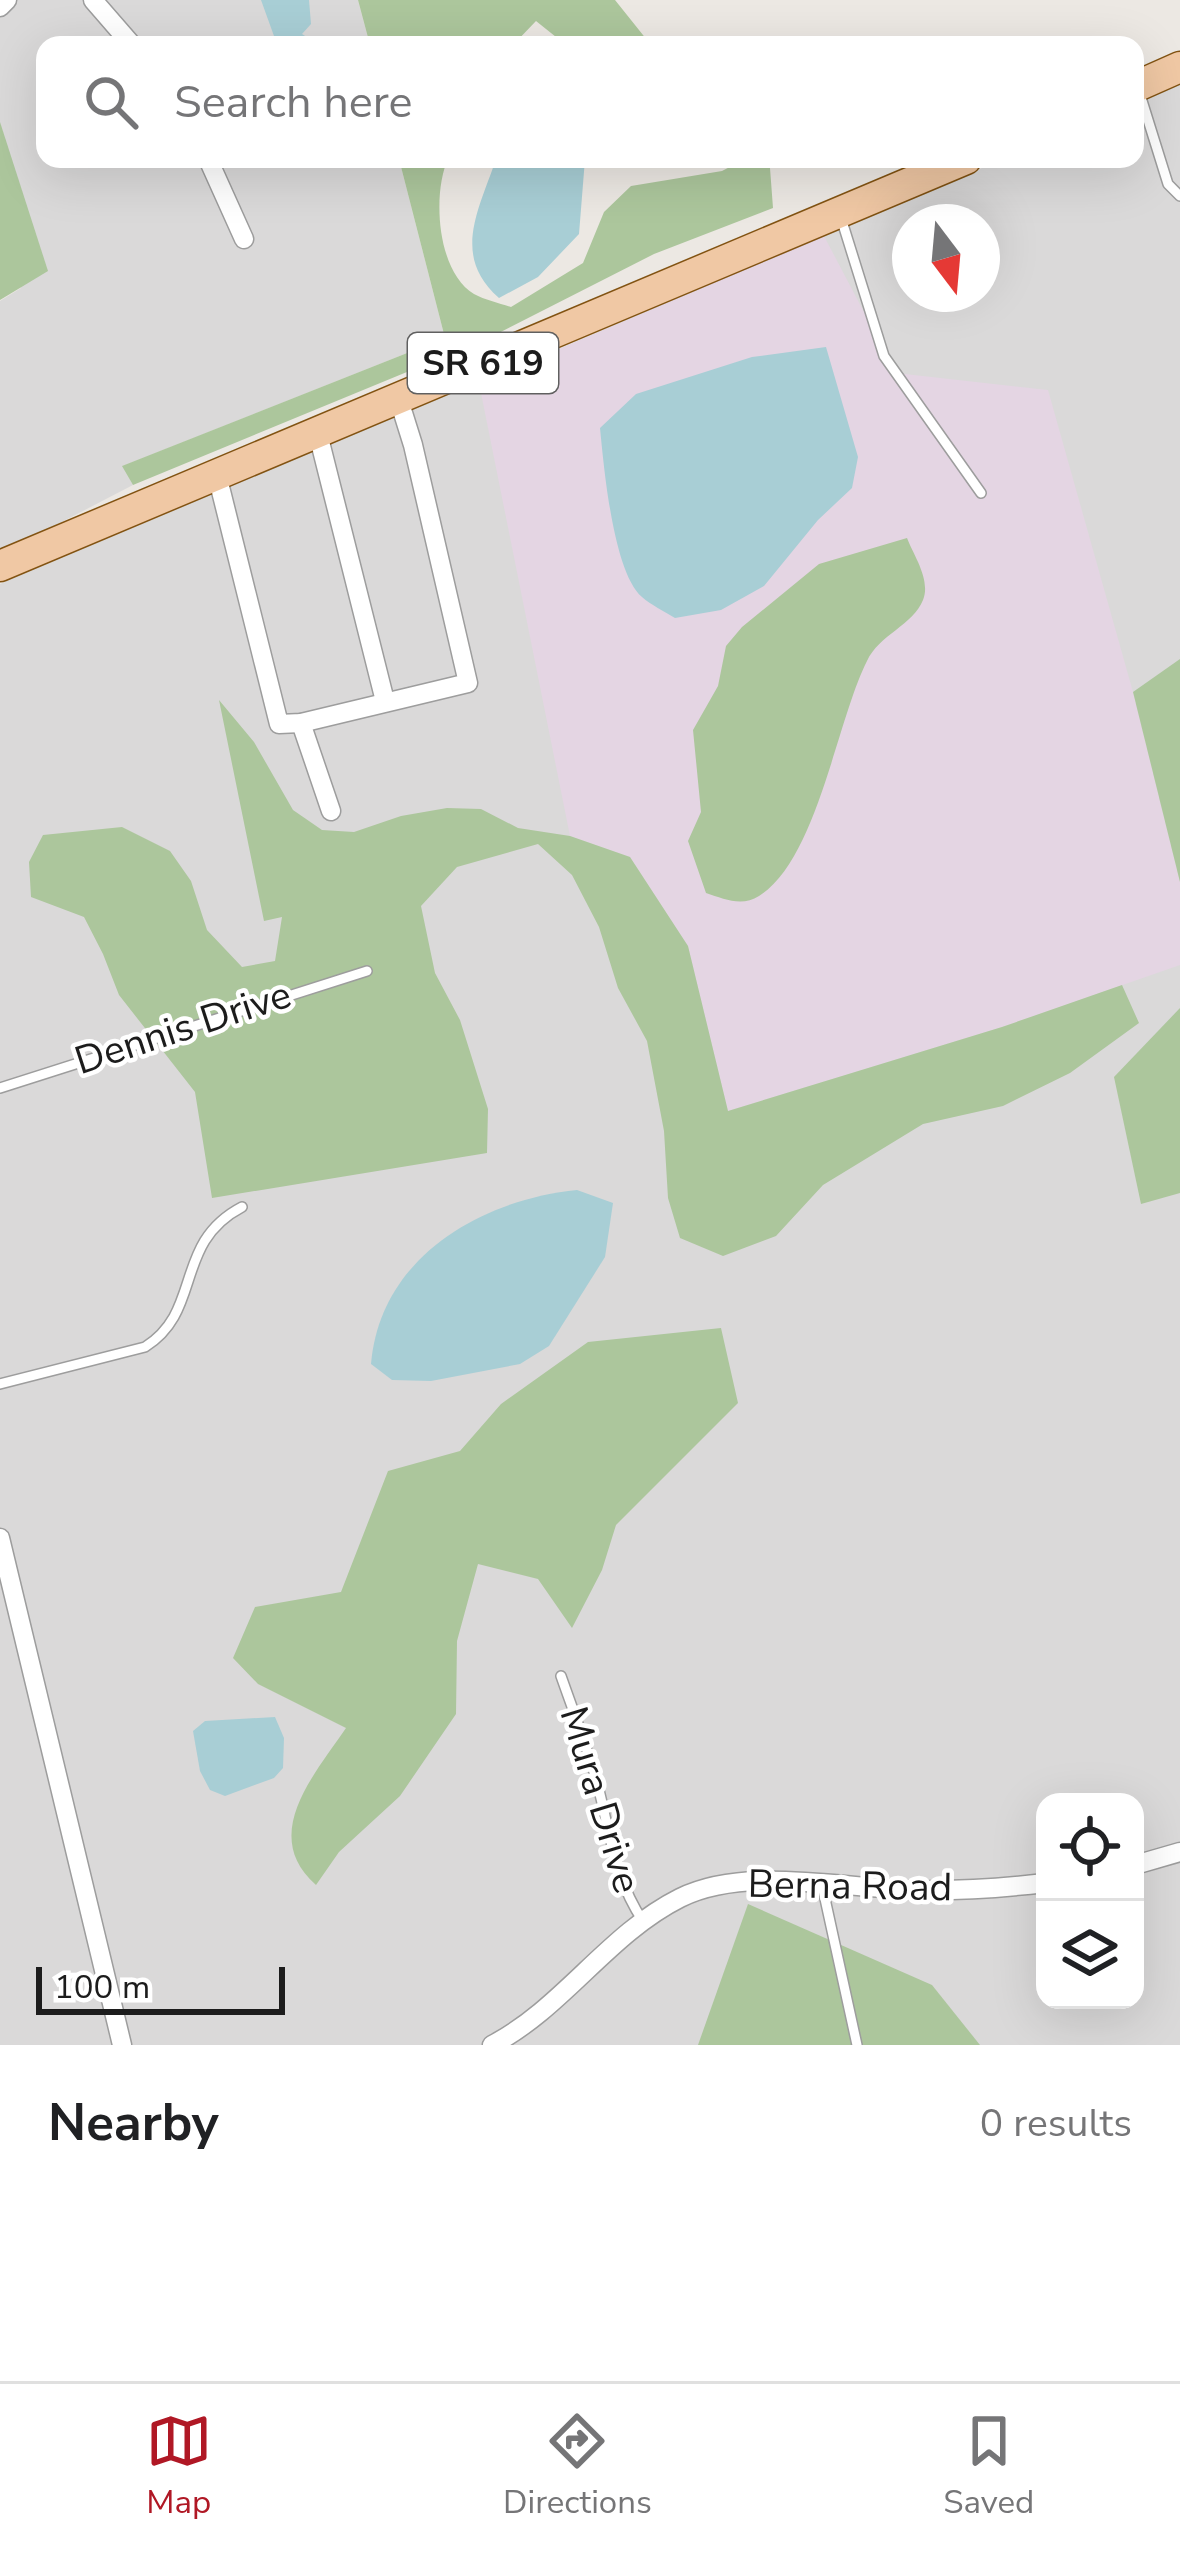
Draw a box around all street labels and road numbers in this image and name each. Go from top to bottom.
road number: SR 619 [408,333,558,393]
street label: Dennis Drive [68,968,298,1088]
street label: Mura Drive [547,1700,653,1900]
street label: Berna Road [747,1858,953,1914]

